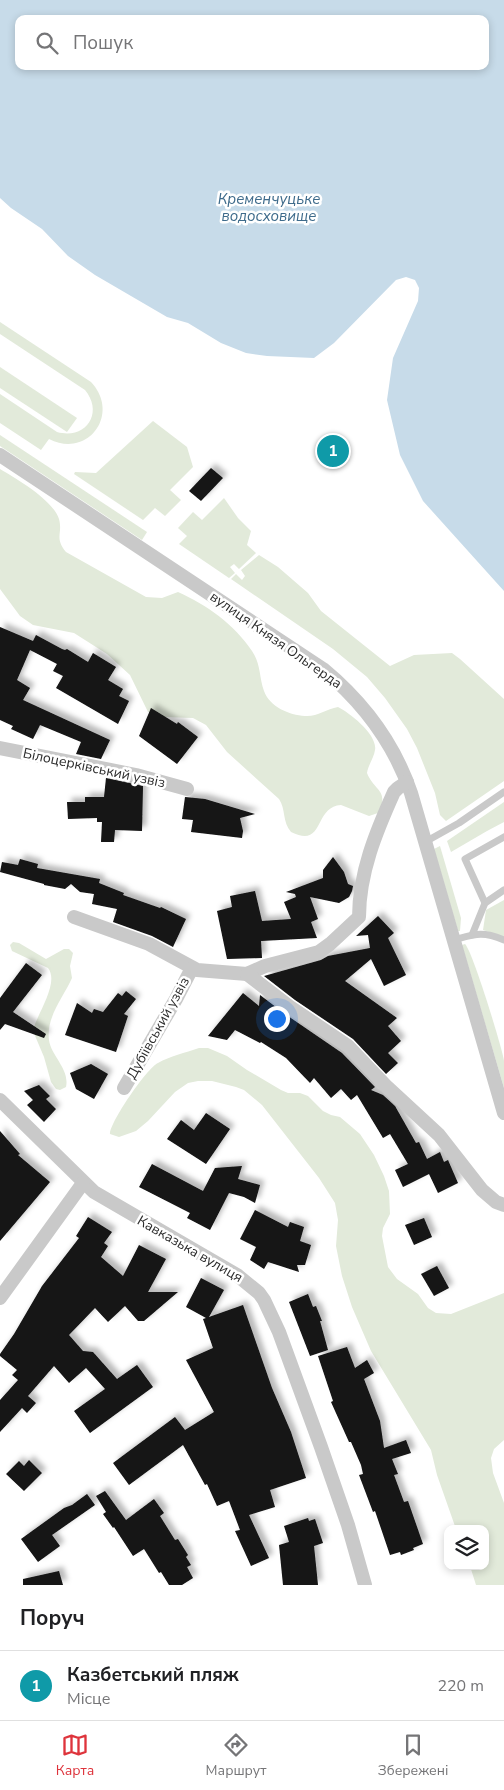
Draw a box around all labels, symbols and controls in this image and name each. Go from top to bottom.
search box [15,15,489,70]
icon: search [33,29,61,57]
text: Пошук [73,30,133,56]
water label: Кременчуцьке водосховище [218,189,320,226]
pin: 1 [317,432,349,470]
street label: вулиця Князя Ольгерда [206,587,346,693]
street label: Білоцерківський узвіз [21,744,167,792]
street label: Дубіївський узвіз [122,973,194,1082]
your location [264,1006,290,1032]
street label: Кавказька вулиця [134,1211,246,1287]
map controls [444,1525,489,1570]
button: layers [444,1525,489,1570]
text: Поруч [20,1604,85,1632]
text: Казбетський пляж [67,1662,239,1688]
text: 1 [31,1675,41,1697]
text: 220 m [437,1675,484,1697]
text: Місце [67,1688,110,1710]
tab: Карта [56,1731,94,1780]
tab: Маршрут [206,1731,266,1780]
tab: Збережені [378,1731,448,1780]

